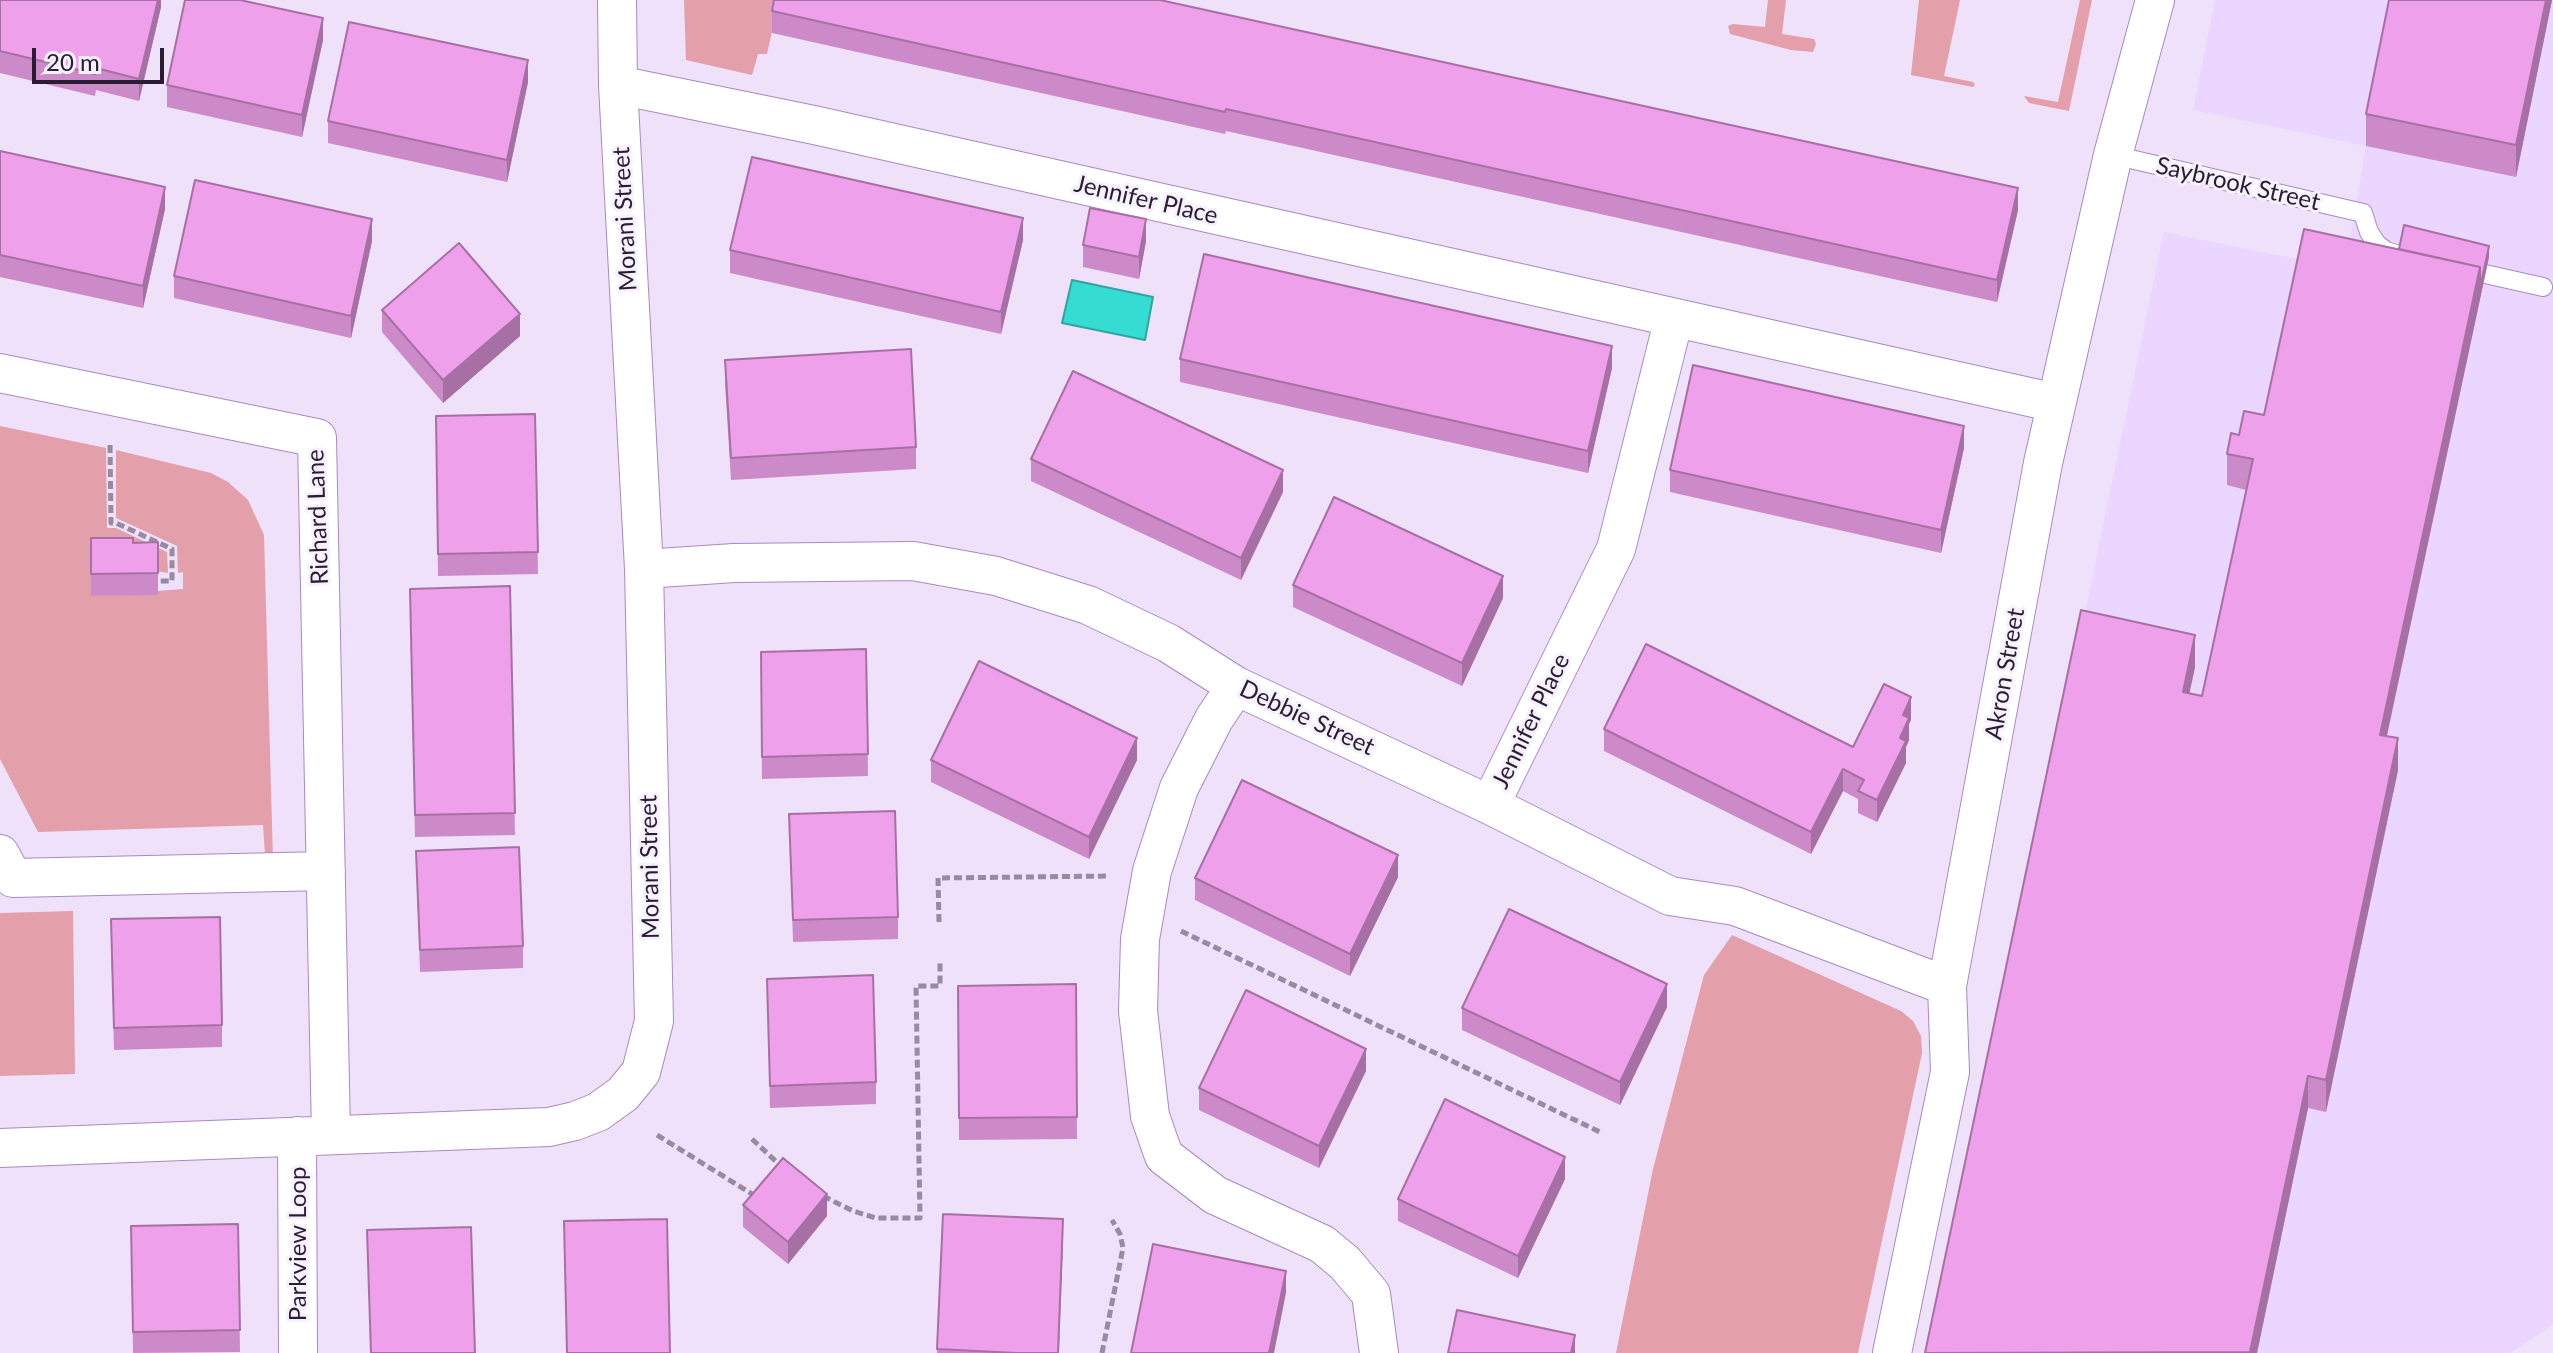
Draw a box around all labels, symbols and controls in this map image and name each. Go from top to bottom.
scale bar [36,32,168,82]
text: 20 m [46,47,100,76]
street label: Morani Street [607,146,643,292]
street label: Saybrook Street [2153,151,2323,217]
street label: Jennifer Place [1071,170,1221,230]
street label: Richard Lane [301,449,335,585]
street label: Akron Street [1979,606,2031,742]
street label: Jennifer Place [1486,649,1576,793]
street label: Debbie Street [1235,674,1379,762]
street label: Morani Street [634,795,666,939]
street label: Parkview Loop [284,1167,312,1321]

